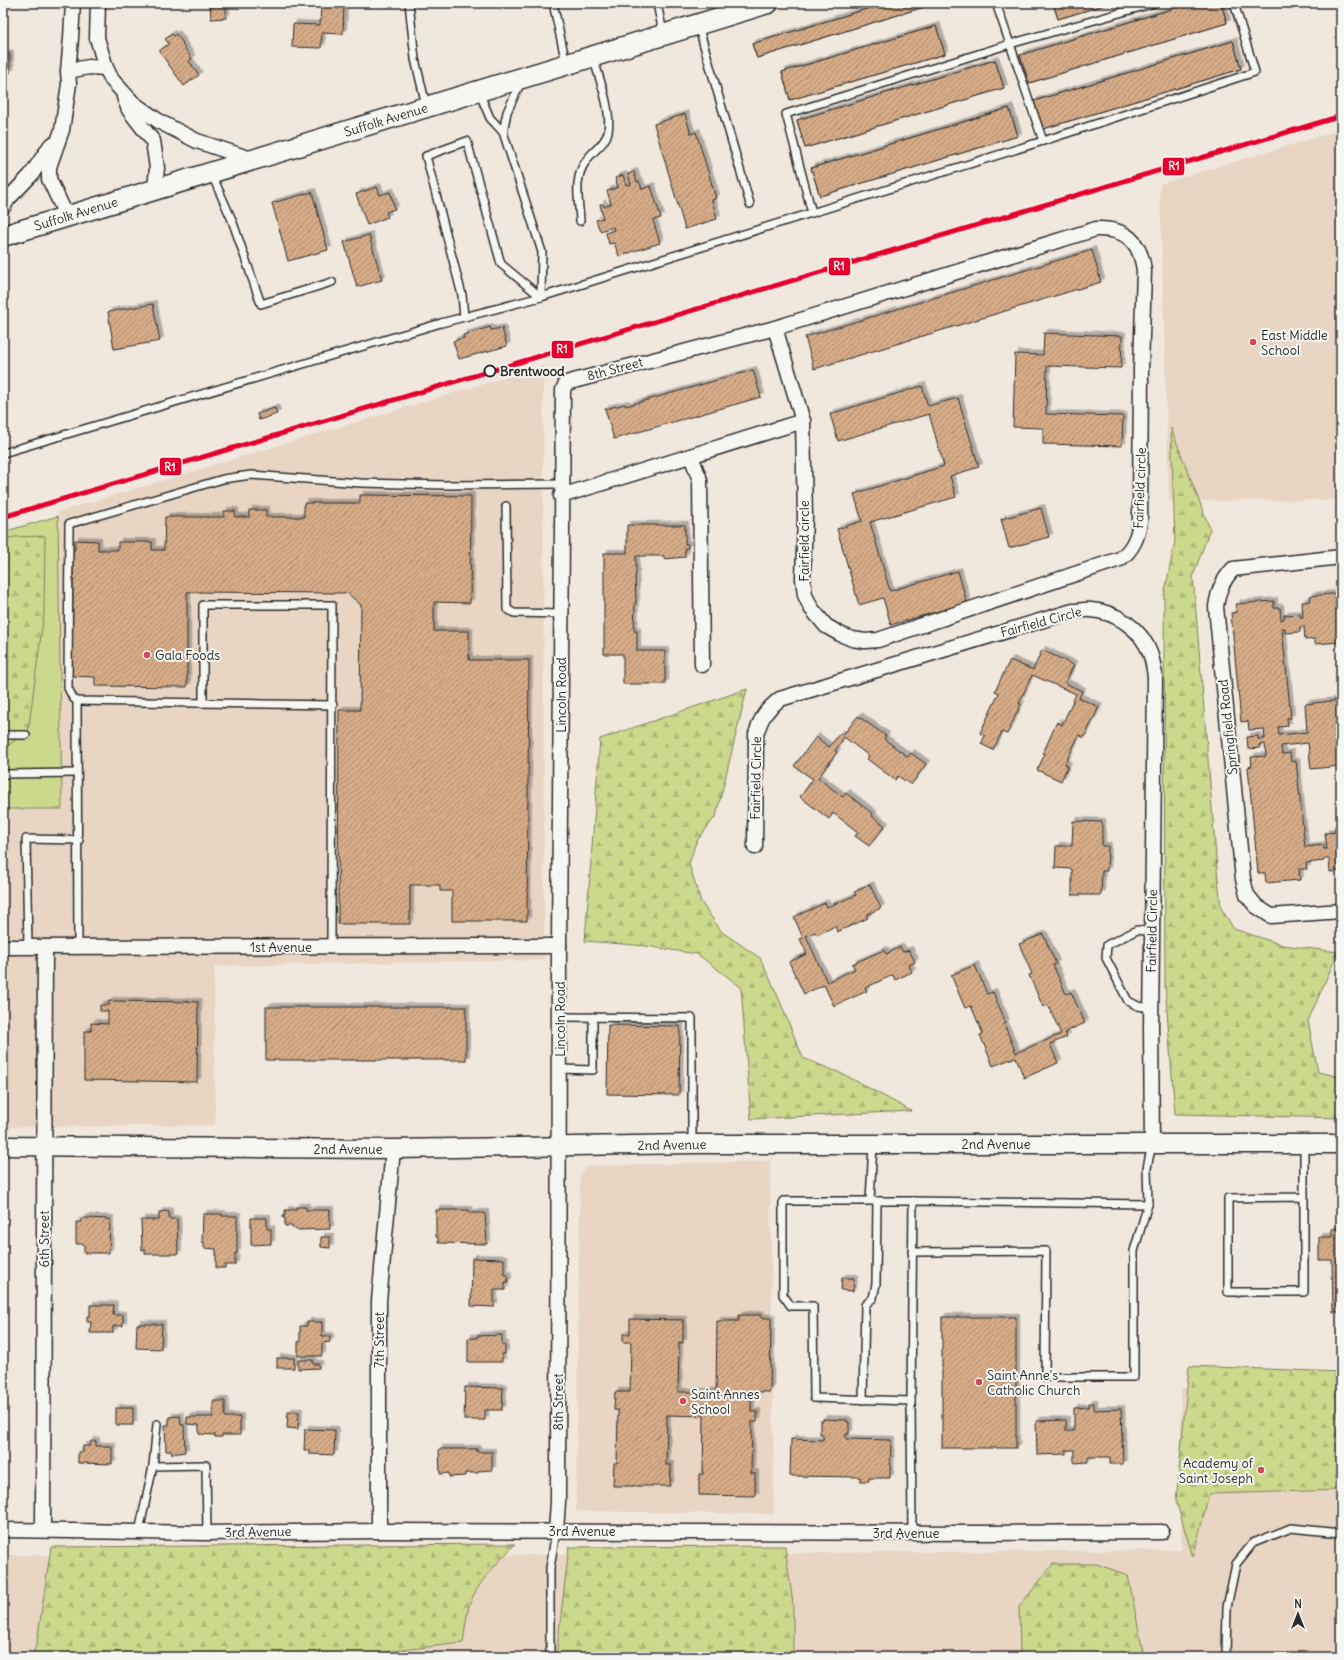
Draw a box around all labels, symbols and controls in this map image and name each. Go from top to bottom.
street label: Suffolk Avenue [342,99,430,141]
line badge: R1 [1162,157,1185,176]
text: R1 [1168,159,1180,173]
street label: Suffolk Avenue [32,193,120,235]
line badge: R1 [828,257,851,276]
text: R1 [833,259,845,273]
place label: East Middle School [1261,327,1328,359]
marker: East Middle School [1248,337,1258,347]
line badge: R1 [551,340,574,359]
text: R1 [556,342,568,356]
street label: 8th Street [585,353,645,385]
place label: Brentwood [500,363,565,380]
marker: Brentwood [483,364,497,378]
street label: Fairfield circle [1130,447,1150,529]
line badge: R1 [159,457,182,476]
text: R1 [164,460,176,474]
street label: Fairfield circle [796,500,813,582]
street label: Fairfield Circle [999,603,1083,641]
place label: Gala Foods [155,647,220,664]
marker: Gala Foods [142,650,152,660]
street label: Lincoln Road [553,657,570,733]
street label: Springfield Road [1214,678,1241,776]
street label: Fairfield Circle [747,736,765,820]
street label: Fairfield Circle [1143,889,1161,973]
street label: 1st Avenue [250,939,312,956]
street label: Lincoln Road [552,981,569,1057]
street label: 2nd Avenue [637,1136,707,1154]
street label: 2nd Avenue [962,1136,1030,1153]
street label: 2nd Avenue [314,1141,382,1158]
street label: 6th Street [36,1210,53,1268]
street label: 7th Street [371,1311,388,1368]
place label: Saint Anne's Catholic Church [987,1367,1081,1399]
street label: 8th Street [550,1373,567,1431]
marker: Saint Anne's Catholic Church [974,1377,984,1387]
place label: Saint Annes School [691,1386,760,1418]
marker: Saint Annes School [678,1396,688,1406]
place label: Academy of Saint Joseph [1179,1455,1254,1487]
marker: Academy of Saint Joseph [1256,1465,1266,1475]
street label: 3rd Avenue [224,1523,292,1541]
street label: 3rd Avenue [549,1523,615,1540]
street label: 3rd Avenue [873,1525,939,1542]
north arrow [1278,1594,1318,1634]
text: N [1294,1597,1302,1611]

